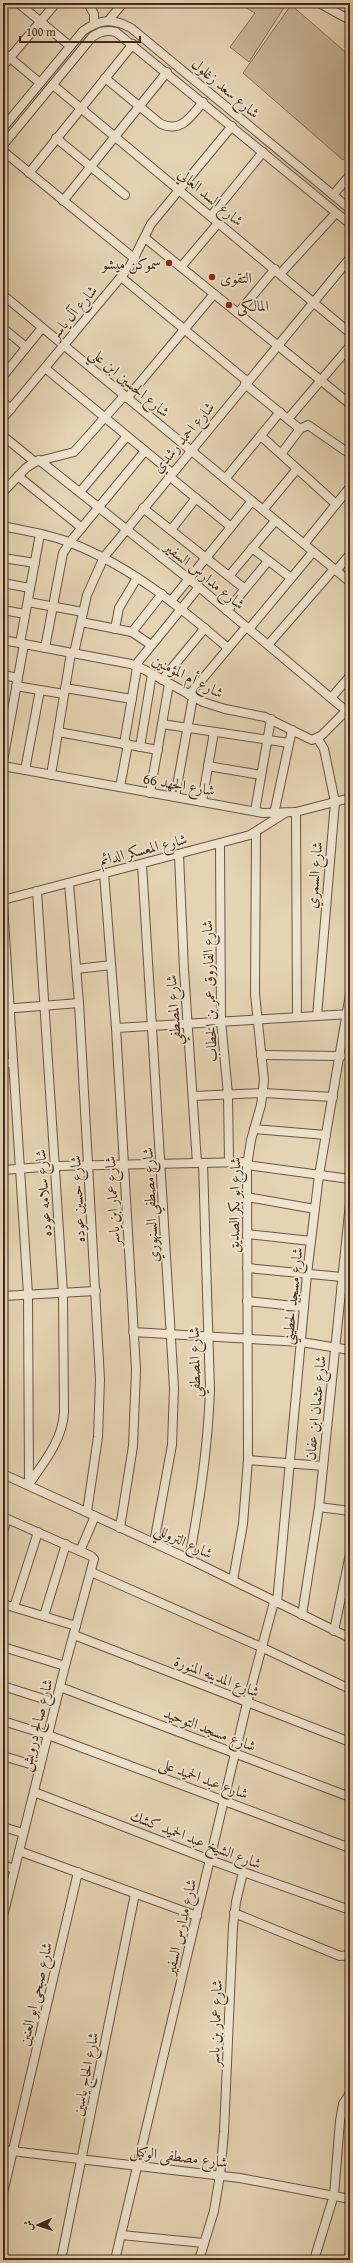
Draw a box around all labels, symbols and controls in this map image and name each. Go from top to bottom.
scale bar [20,18,140,44]
text: 100 m [26,23,56,40]
street label: شارع سعد زغلول [185,53,265,125]
street label: شارع السد العالي [172,163,248,233]
place label: سموكن ميشو [100,253,161,274]
marker: سموكن ميشو [164,258,174,268]
place label: التقوى [220,267,252,288]
marker: التقوى [207,272,217,282]
street label: شارع آل ياسر [43,280,104,347]
place label: المالكى [237,295,269,317]
marker: المالكى [224,300,234,310]
street label: شارع الحسين ابن علي [83,342,175,425]
street label: شارع احمد رشدي [147,397,221,479]
street label: شارع مدارس السفير [157,535,250,616]
street label: شارع أم المؤمنين [147,649,227,706]
street label: شارع الجهد 66 [141,767,217,804]
street label: شارع المعسكر الدائم [97,828,190,873]
street label: شارع السمري [301,841,330,910]
street label: شارع الفاروق عمر بن الخطاب [196,920,225,1062]
street label: شارع المصطفي [160,974,190,1046]
street label: شارع مصطفي السنهوري [137,1147,167,1263]
street label: شارع سلامه عوده [29,1148,60,1237]
street label: شارع حسين عوده [64,1155,93,1243]
street label: شارع عمار ابن ياسر [99,1155,128,1249]
street label: شارع ابو بكر الصديق [223,1157,248,1253]
street label: شارع مسجد الحطيني [276,1246,312,1346]
street label: شارع المصطفي [183,1326,209,1397]
street label: شارع عثمان ابن عفان [299,1355,334,1462]
street label: شارع التروللي [150,1518,217,1567]
street label: شارع المدينه المنورة [170,1650,263,1705]
street label: شارع صالح درويش [14,1677,62,1774]
street label: شارع مسجد التوحيد [160,1702,259,1759]
street label: شارع عبد الحميد على [156,1752,251,1807]
street label: شارع الشيخ عبد الحميد كشك [126,1804,265,1877]
street label: شارع مدارس السفير [158,1877,204,1980]
street label: شارع صبحى ابو العنين [13,1940,60,2049]
street label: شارع عمار بن ياسر [203,1979,230,2069]
street label: شارع الحاج ياسين [67,2030,106,2118]
street label: شارع مصطفى الوكيل [129,2140,229,2175]
north arrow [18,2205,58,2245]
text: ش [20,2220,36,2231]

